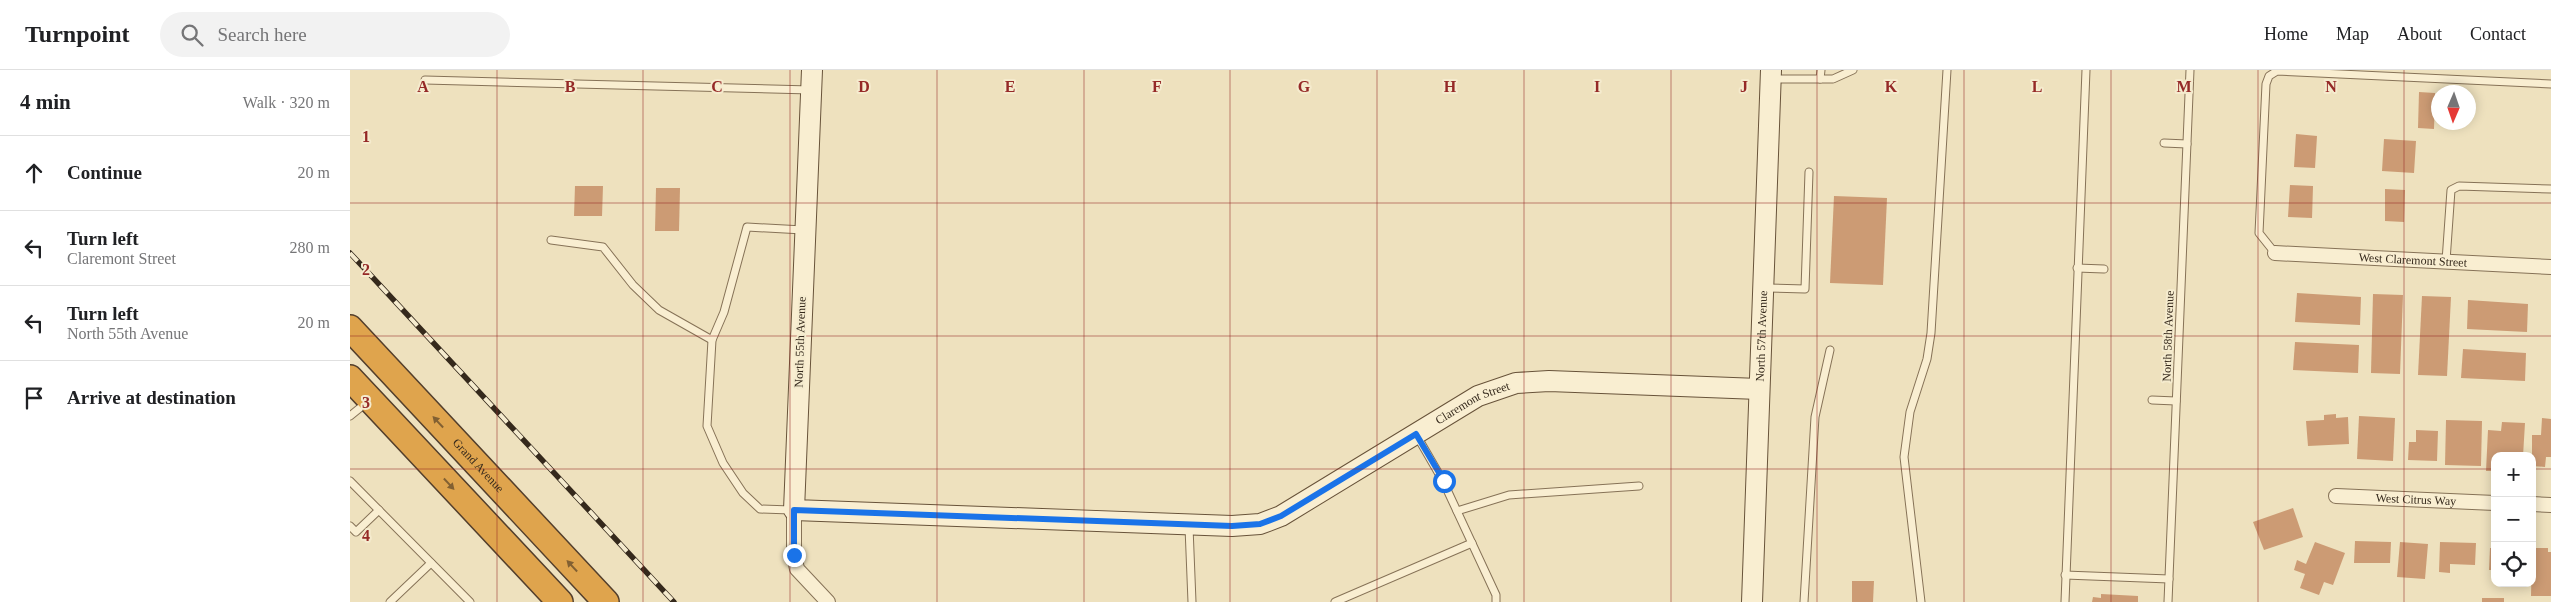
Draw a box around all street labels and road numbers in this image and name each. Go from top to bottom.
street label: West Claremont Street [2358,250,2468,270]
street label: North 57th Avenue [1753,290,1770,382]
street label: North 58th Avenue [2159,290,2177,382]
street label: North 55th Avenue [791,296,809,388]
street label: Claremont Street [1433,378,1512,427]
street label: Grand Avenue [450,435,507,495]
street label: West Citrus Way [2375,491,2456,508]

